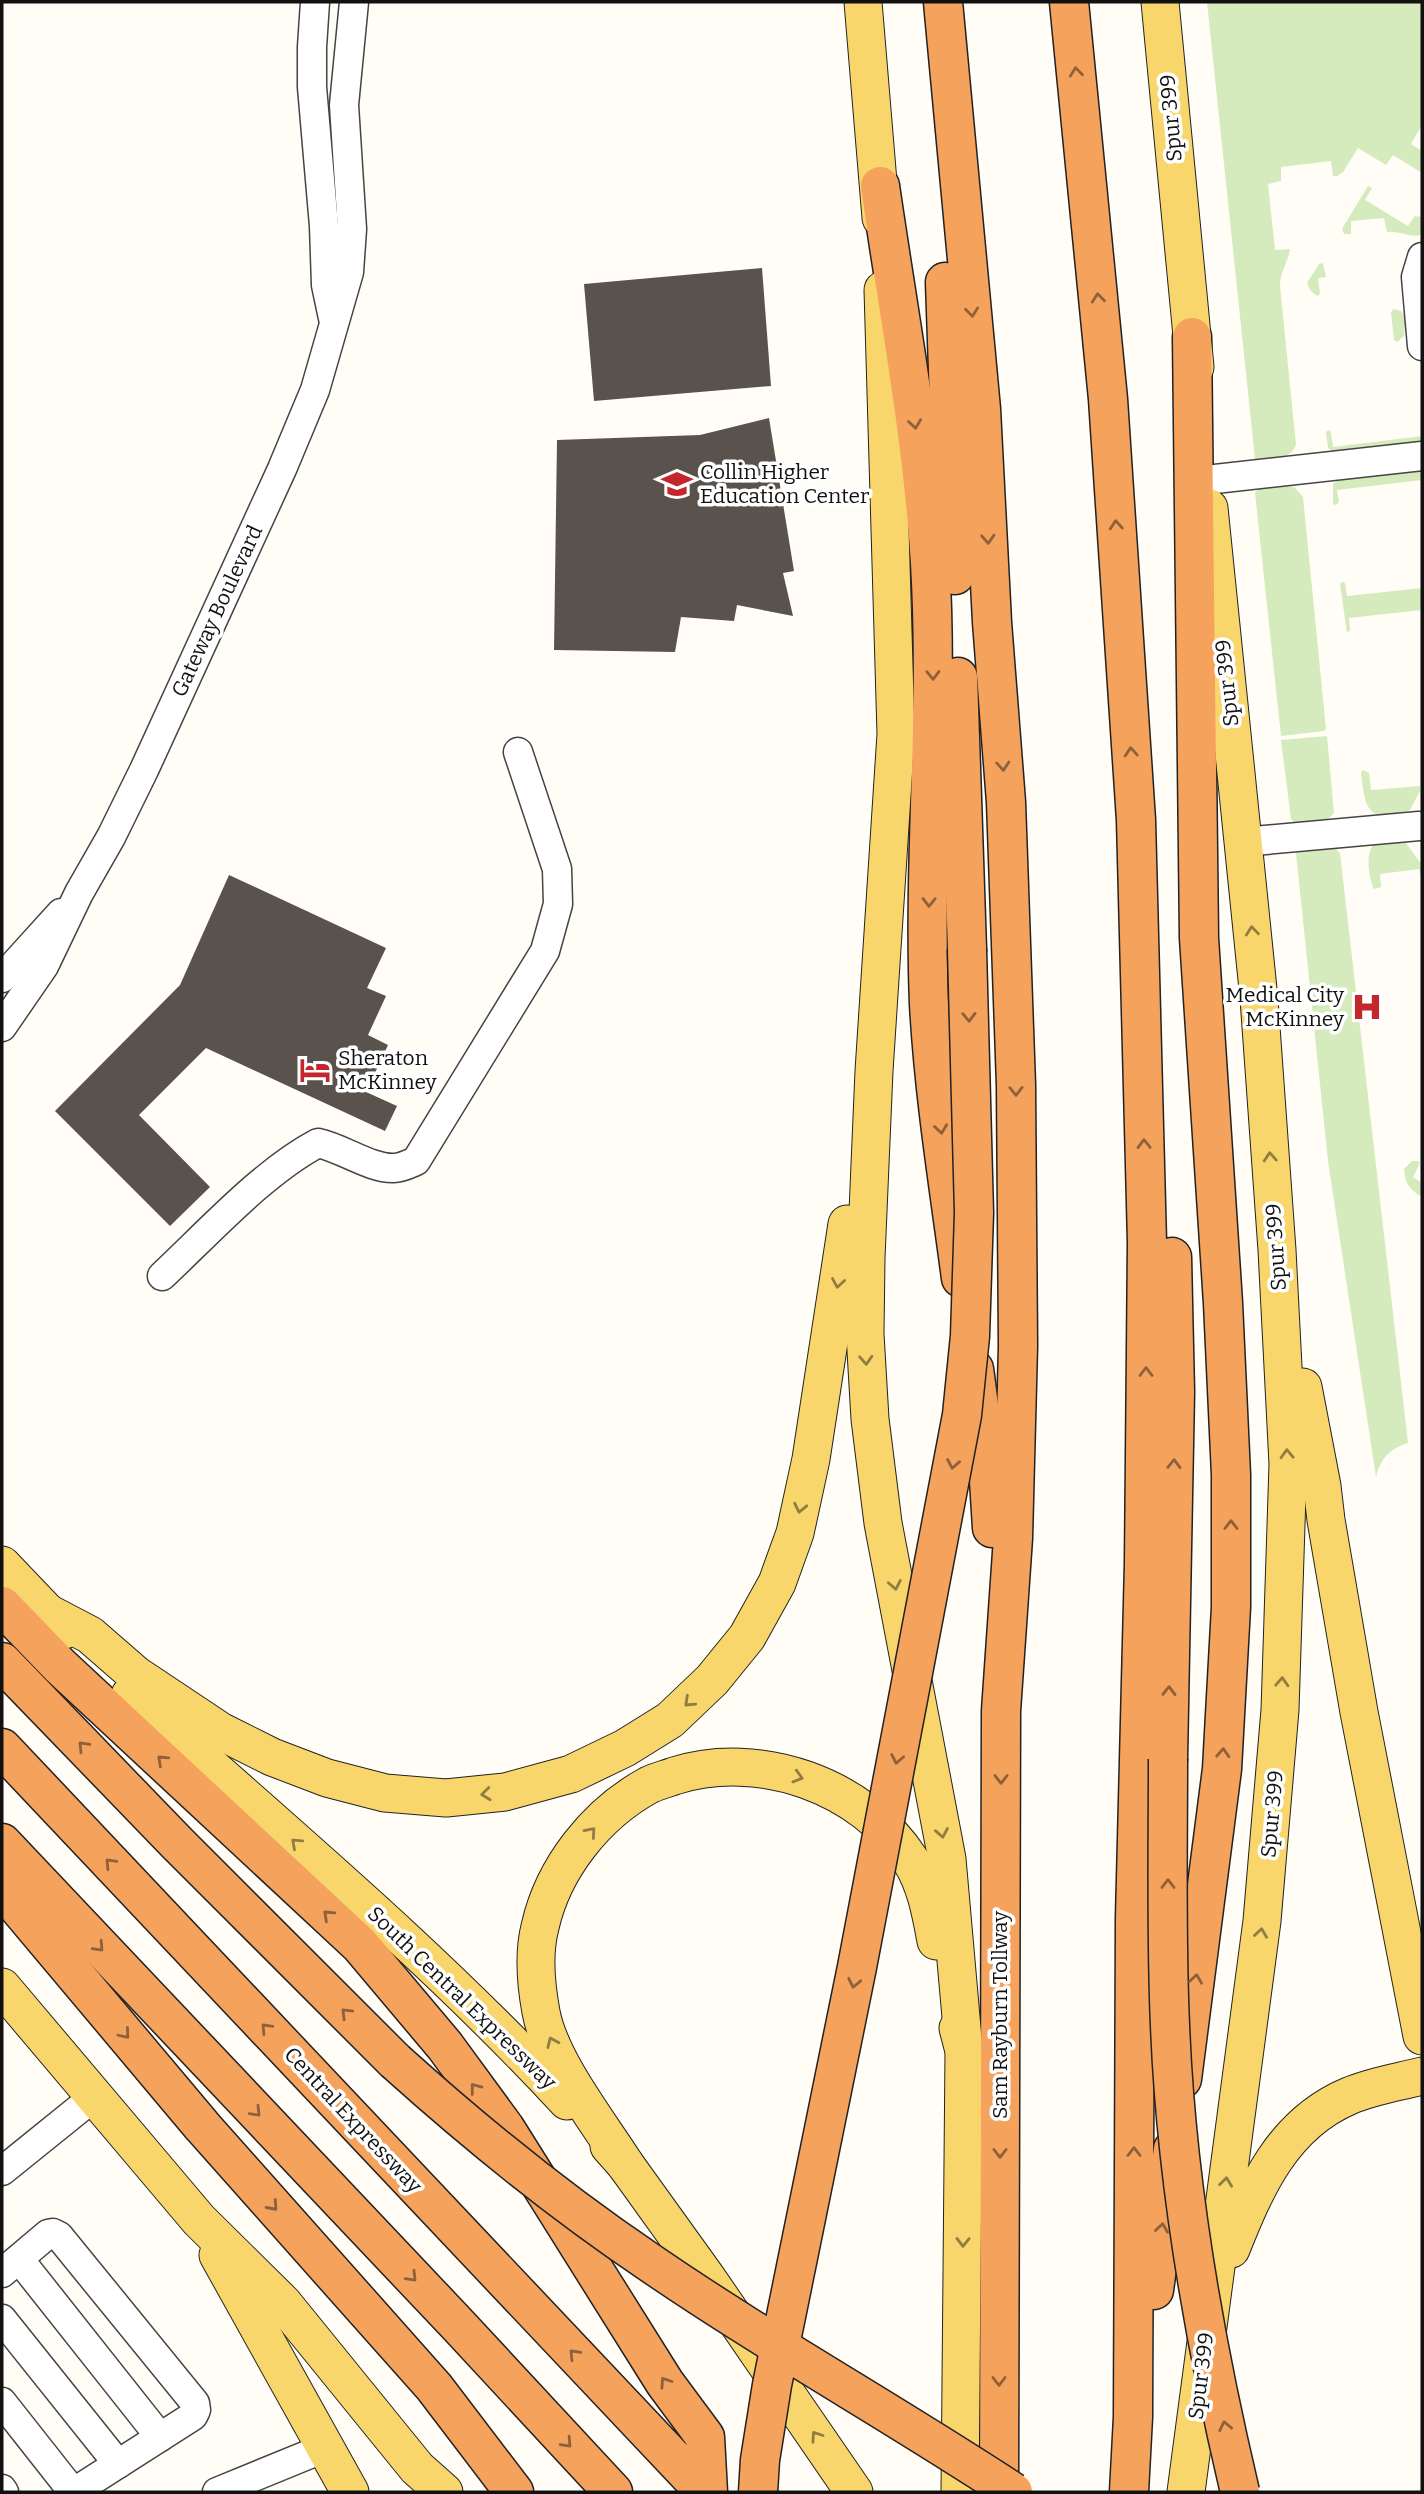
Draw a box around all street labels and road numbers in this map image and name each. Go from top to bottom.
street label: Spur 399 [1154,73,1188,163]
street label: Gateway Boulevard [166,521,268,701]
street label: Spur 399 [1209,638,1245,728]
street label: Spur 399 [1260,1202,1292,1292]
street label: Spur 399 [1255,1769,1289,1859]
street label: South Central Expressway [362,1901,562,2096]
street label: Sam Rayburn Tollway [987,1910,1013,2119]
street label: Central Expressway [279,2042,428,2199]
street label: Spur 399 [1183,2331,1219,2421]

